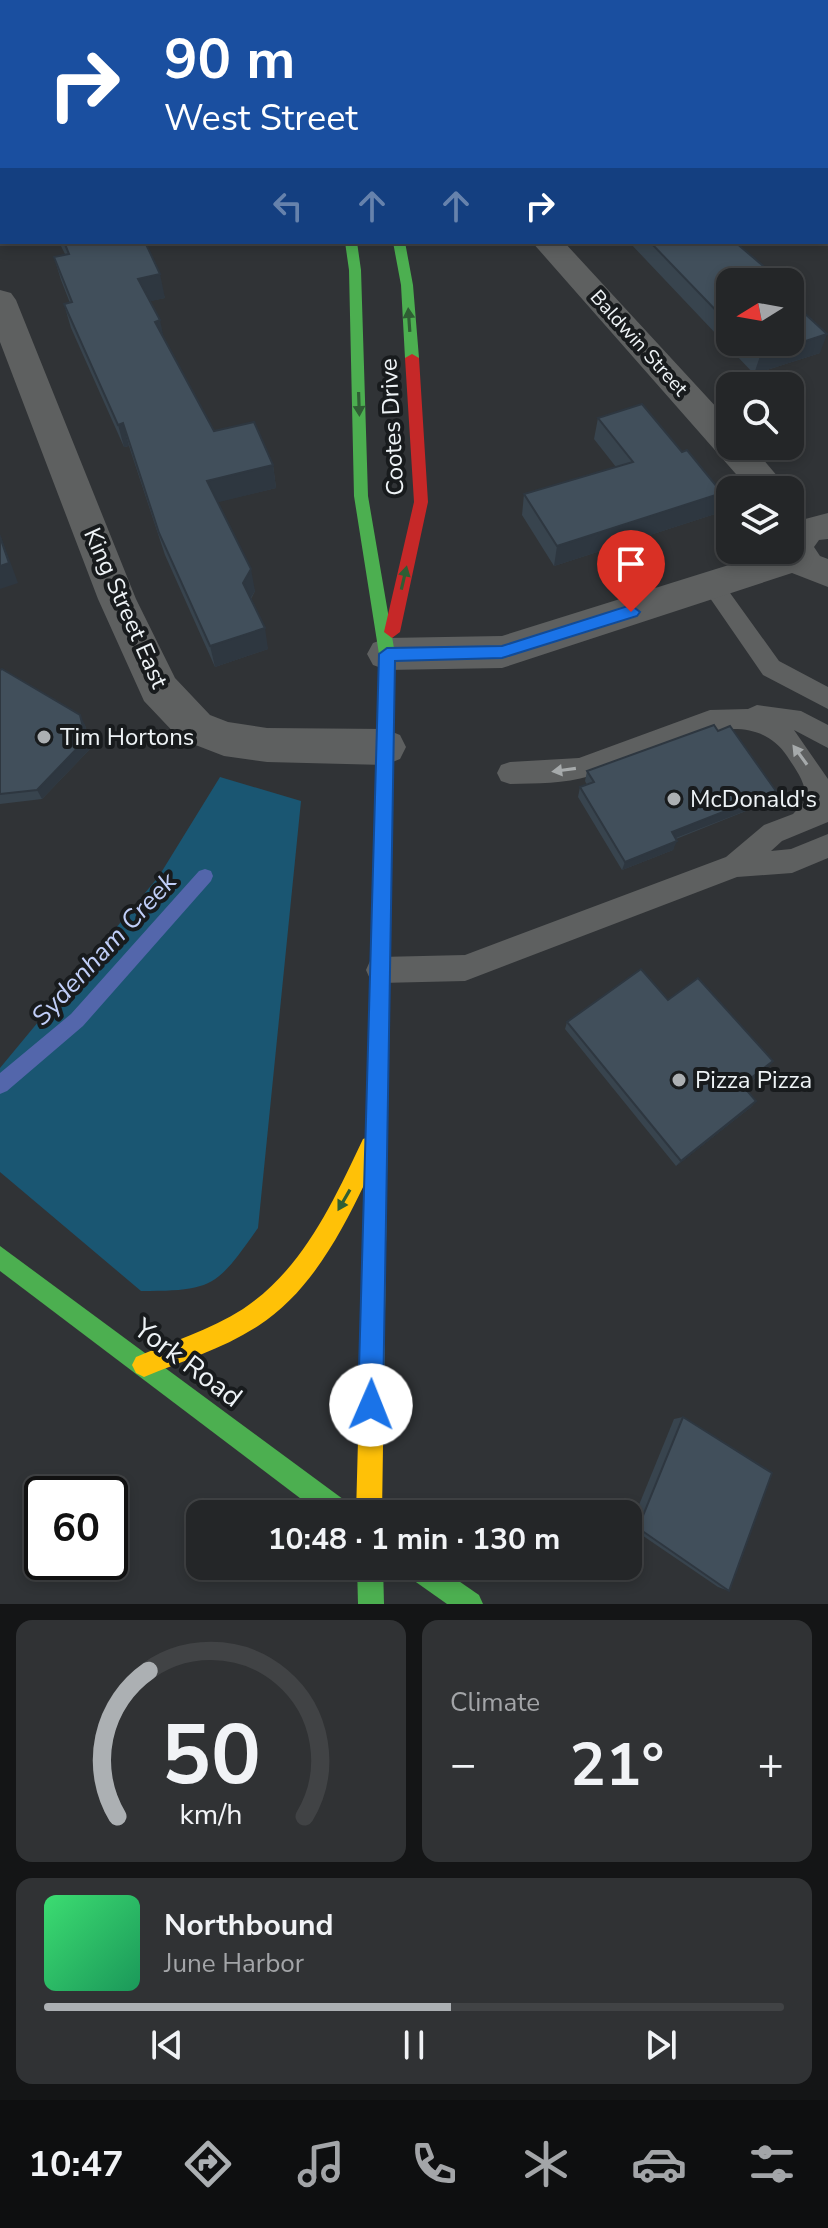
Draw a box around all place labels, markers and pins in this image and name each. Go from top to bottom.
pin [597,530,665,612]
place label: Tim Hortons [60,721,194,753]
marker: Tim Hortons [35,728,53,746]
place label: McDonald's [690,783,817,815]
marker: McDonald's [665,790,683,808]
place label: Pizza Pizza [695,1064,812,1096]
marker: Pizza Pizza [670,1071,688,1089]

